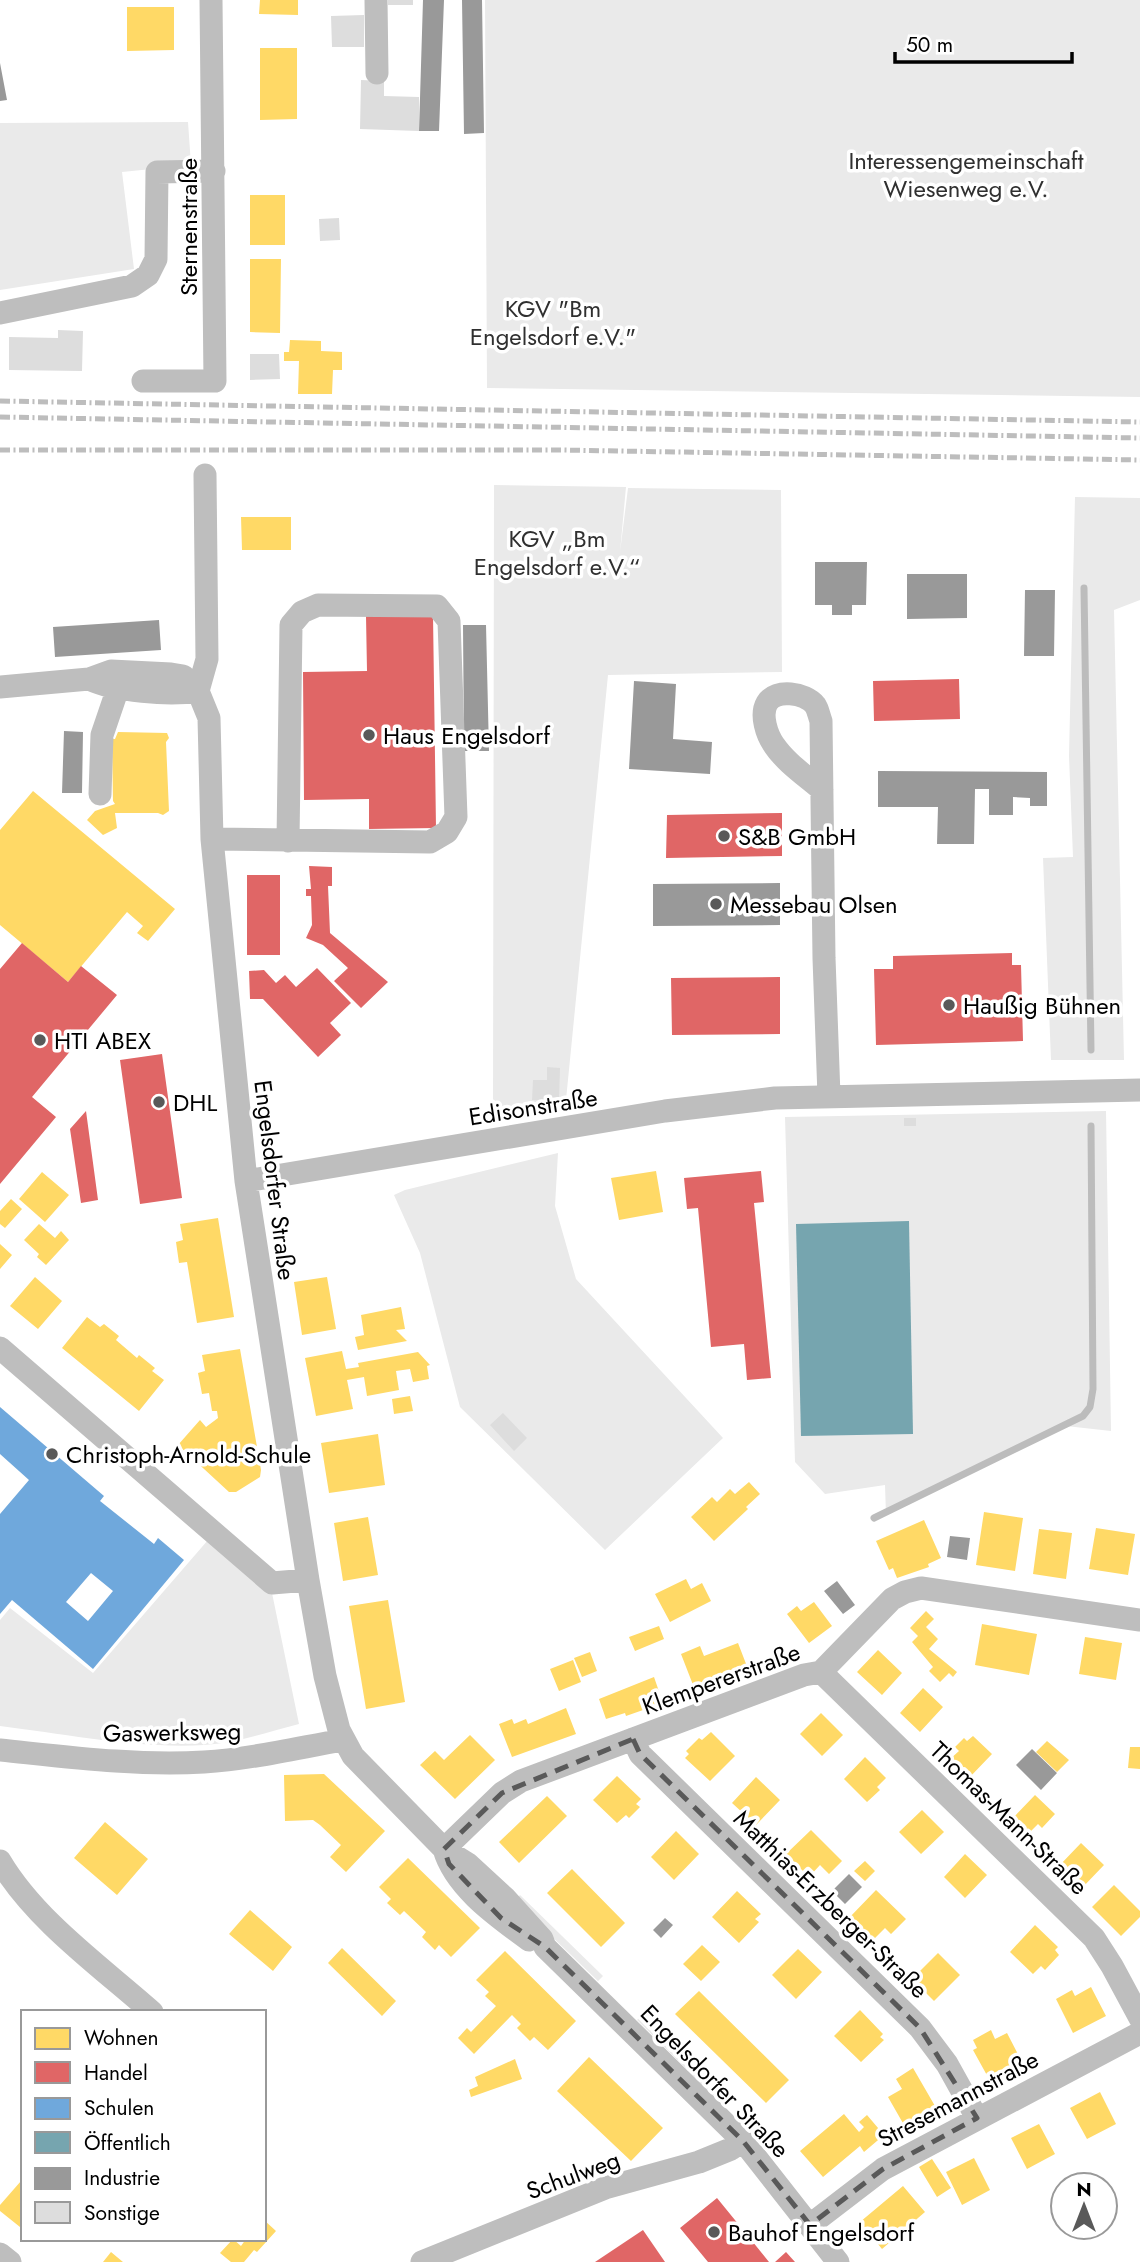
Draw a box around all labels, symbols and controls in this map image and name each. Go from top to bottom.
scale bar [895,21,1072,65]
text: 50 m [906,30,953,60]
park label: Interessengemeinschaft Wiesenweg e.V. [848,143,1084,206]
street label: Sternenstraße [171,158,206,296]
park label: KGV "Bm Engelsdorf e.V." [470,291,636,354]
park label: KGV „Bm Engelsdorf e.V.“ [474,521,640,584]
place label: Haus Engelsdorf [383,718,551,753]
marker: Haus Engelsdorf [361,727,377,743]
place label: S&B GmbH [738,819,856,854]
marker: S&B GmbH [716,828,732,844]
place label: Messebau Olsen [730,887,898,922]
marker: Messebau Olsen [708,896,724,912]
place label: Haußig Bühnen [963,988,1121,1023]
marker: Haußig Bühnen [941,997,957,1013]
place label: HTI ABEX [54,1023,152,1058]
marker: HTI ABEX [32,1032,48,1048]
street label: Engelsdorfer Straße [245,1078,305,1282]
street label: Edisonstraße [466,1080,600,1134]
place label: DHL [173,1085,217,1120]
marker: DHL [151,1094,167,1110]
place label: Christoph-Arnold-Schule [66,1437,311,1472]
marker: Christoph-Arnold-Schule [44,1446,60,1462]
street label: Klempererstraße [637,1634,805,1724]
street label: Gaswerksweg [103,1713,241,1751]
street label: Thomas-Mann-Straße [922,1733,1096,1903]
street label: Matthias-Erzberger-Straße [726,1802,936,2006]
street label: Engelsdorfer Straße [632,1996,798,2166]
legend [21,2010,266,2241]
text: Wohnen [84,2023,158,2053]
street label: Stresemannstraße [871,2042,1045,2156]
text: Handel [84,2058,148,2088]
text: Schulen [84,2093,154,2123]
text: Öffentlich [84,2128,171,2158]
street label: Schulweg [521,2142,625,2208]
text: Industrie [84,2163,160,2193]
north arrow [1049,2171,1119,2241]
text: N [1076,2176,1092,2203]
text: Sonstige [84,2198,160,2228]
place label: Bauhof Engelsdorf [728,2215,915,2250]
marker: Bauhof Engelsdorf [706,2224,722,2240]

